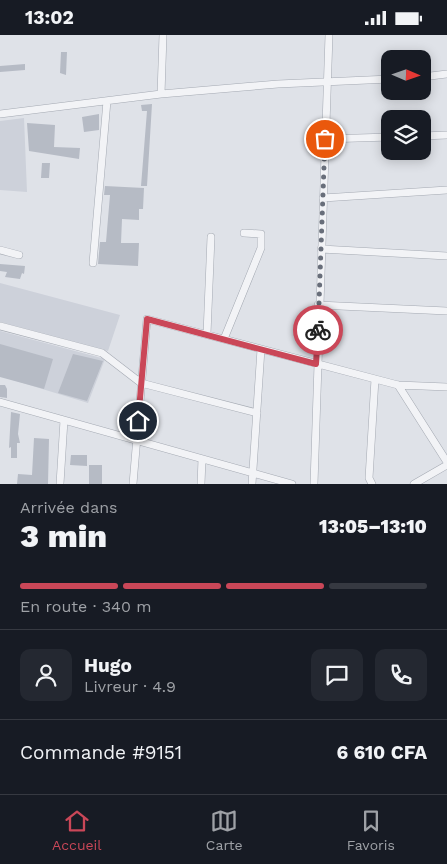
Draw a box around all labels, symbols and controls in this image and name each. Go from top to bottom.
text: 13:02 [25,6,74,29]
north arrow [381,50,431,100]
map controls [381,50,431,160]
button: layers [381,110,431,160]
pin [304,118,346,160]
icon: bag [311,125,339,153]
courier [293,305,343,355]
icon: bike [304,316,332,344]
pin [117,400,159,442]
icon: home [124,407,152,435]
text: Arrivée dans [20,498,118,517]
text: 13:05–13:10 [319,515,427,538]
text: 3 min [20,517,107,555]
text: En route · 340 m [20,597,152,616]
button: person [20,649,72,701]
button: chat [311,649,363,701]
button: phone [375,649,427,701]
text: Hugo [84,654,132,677]
text: Livreur · 4.9 [84,677,176,696]
text: Commande #9151 [20,741,182,764]
text: 6 610 CFA [336,741,427,764]
tab: Accueil [52,807,102,853]
tab: Carte [206,807,243,853]
tab: Favoris [347,807,395,853]

